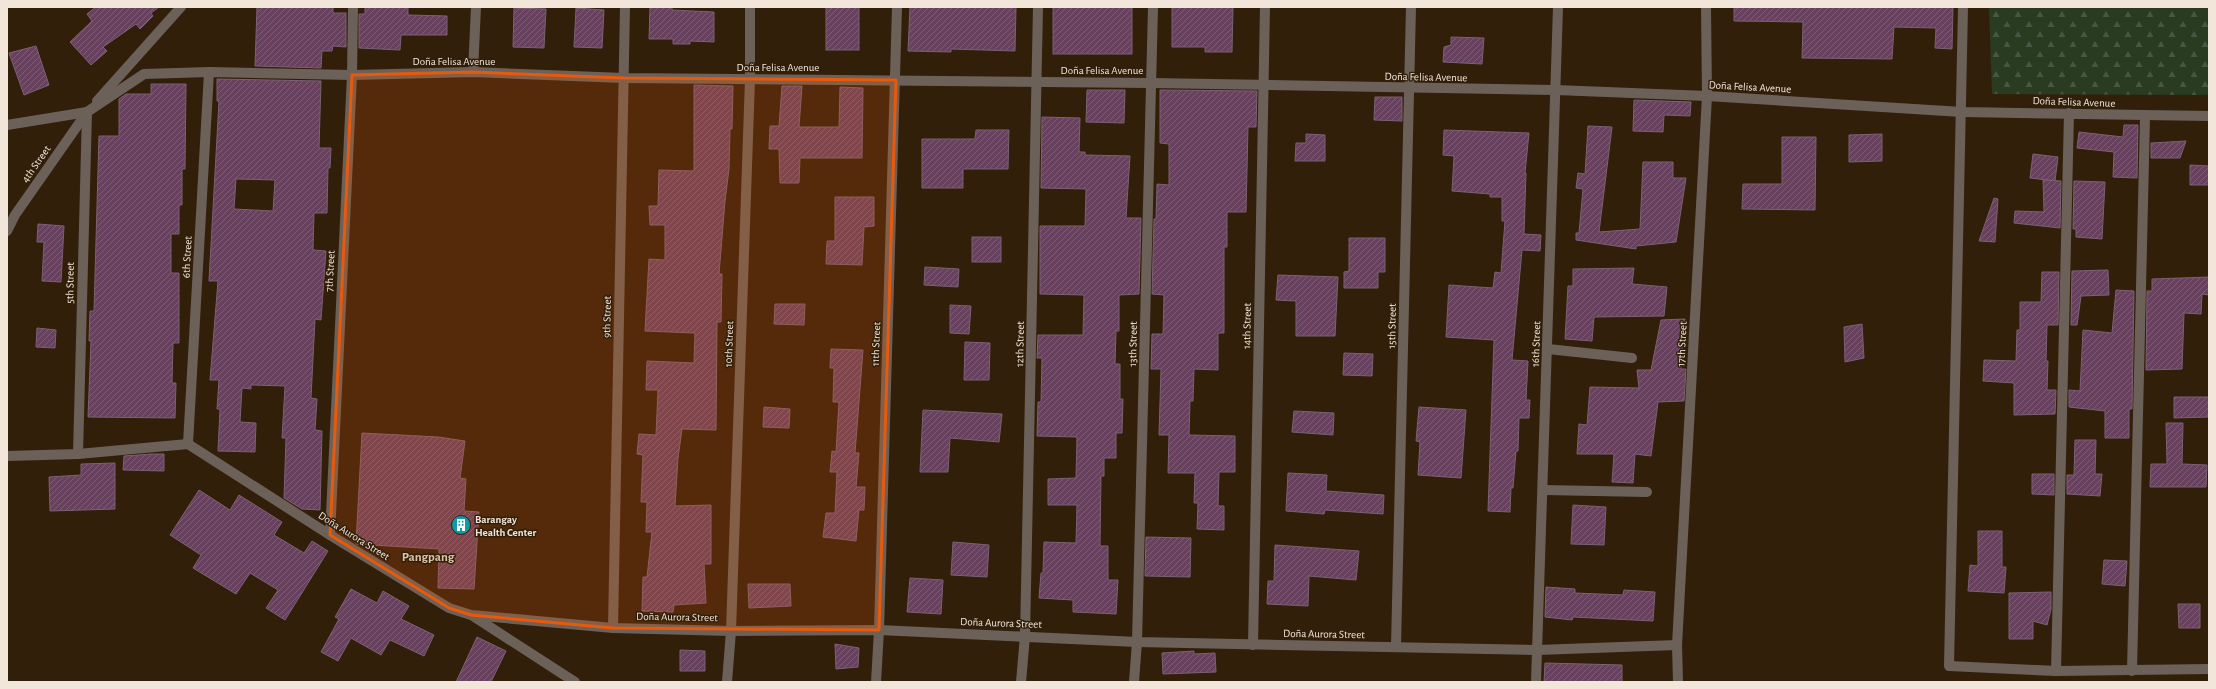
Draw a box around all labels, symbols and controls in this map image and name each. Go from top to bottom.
street label: Doña Felisa Avenue [413,56,495,67]
street label: Doña Felisa Avenue [737,62,819,73]
street label: Doña Felisa Avenue [1061,65,1143,76]
street label: Doña Felisa Avenue [1384,71,1468,83]
street label: Doña Felisa Avenue [1708,79,1792,95]
street label: Doña Felisa Avenue [2032,95,2116,109]
street label: 4th Street [19,143,53,184]
street label: 6th Street [180,235,194,278]
street label: 7th Street [323,249,337,292]
street label: 5th Street [64,262,76,304]
street label: 9th Street [601,295,613,338]
street label: 14th Street [1241,302,1253,349]
street label: 15th Street [1386,303,1398,349]
street label: 10th Street [723,320,735,367]
street label: 16th Street [1530,320,1542,367]
street label: 11th Street [870,321,882,366]
street label: 12th Street [1014,321,1026,367]
street label: 13th Street [1127,321,1139,367]
street label: 17th Street [1675,321,1689,367]
street label: Doña Aurora Street [316,510,392,563]
building icon: Barangay Health Center [450,514,472,536]
place label: Barangay Health Center [475,514,536,538]
district label: Pangpang [402,551,455,564]
street label: Doña Aurora Street [636,611,718,623]
street label: Doña Aurora Street [960,616,1042,630]
street label: Doña Aurora Street [1283,628,1365,640]

